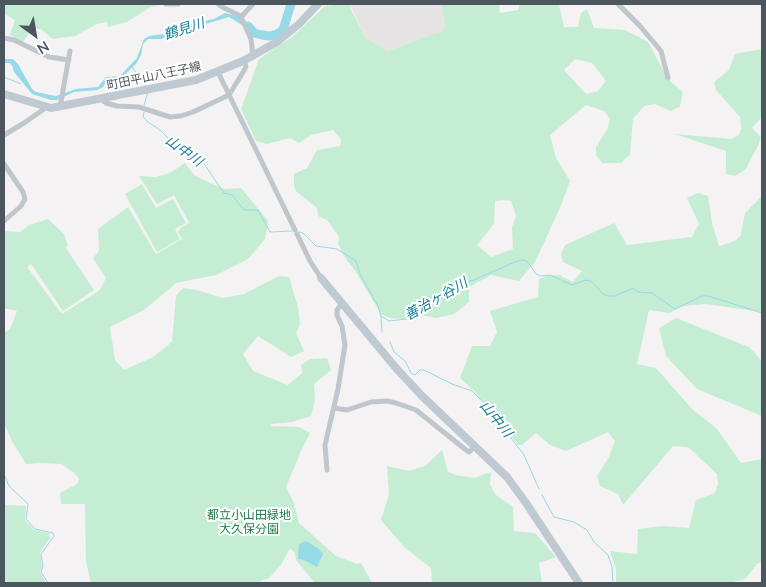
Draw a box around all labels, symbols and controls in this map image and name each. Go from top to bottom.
north arrow [10,10,60,60]
water label: 鶴見川 [161,15,207,43]
text: N [34,38,52,58]
street label: 町田平山八王子線 [106,59,202,93]
water label: 山中川 [162,132,206,170]
water label: 善治ヶ谷川 [401,274,471,324]
water label: 山中川 [476,397,516,441]
park label: 都立小山田緑地 大久保分園 [207,508,291,536]

